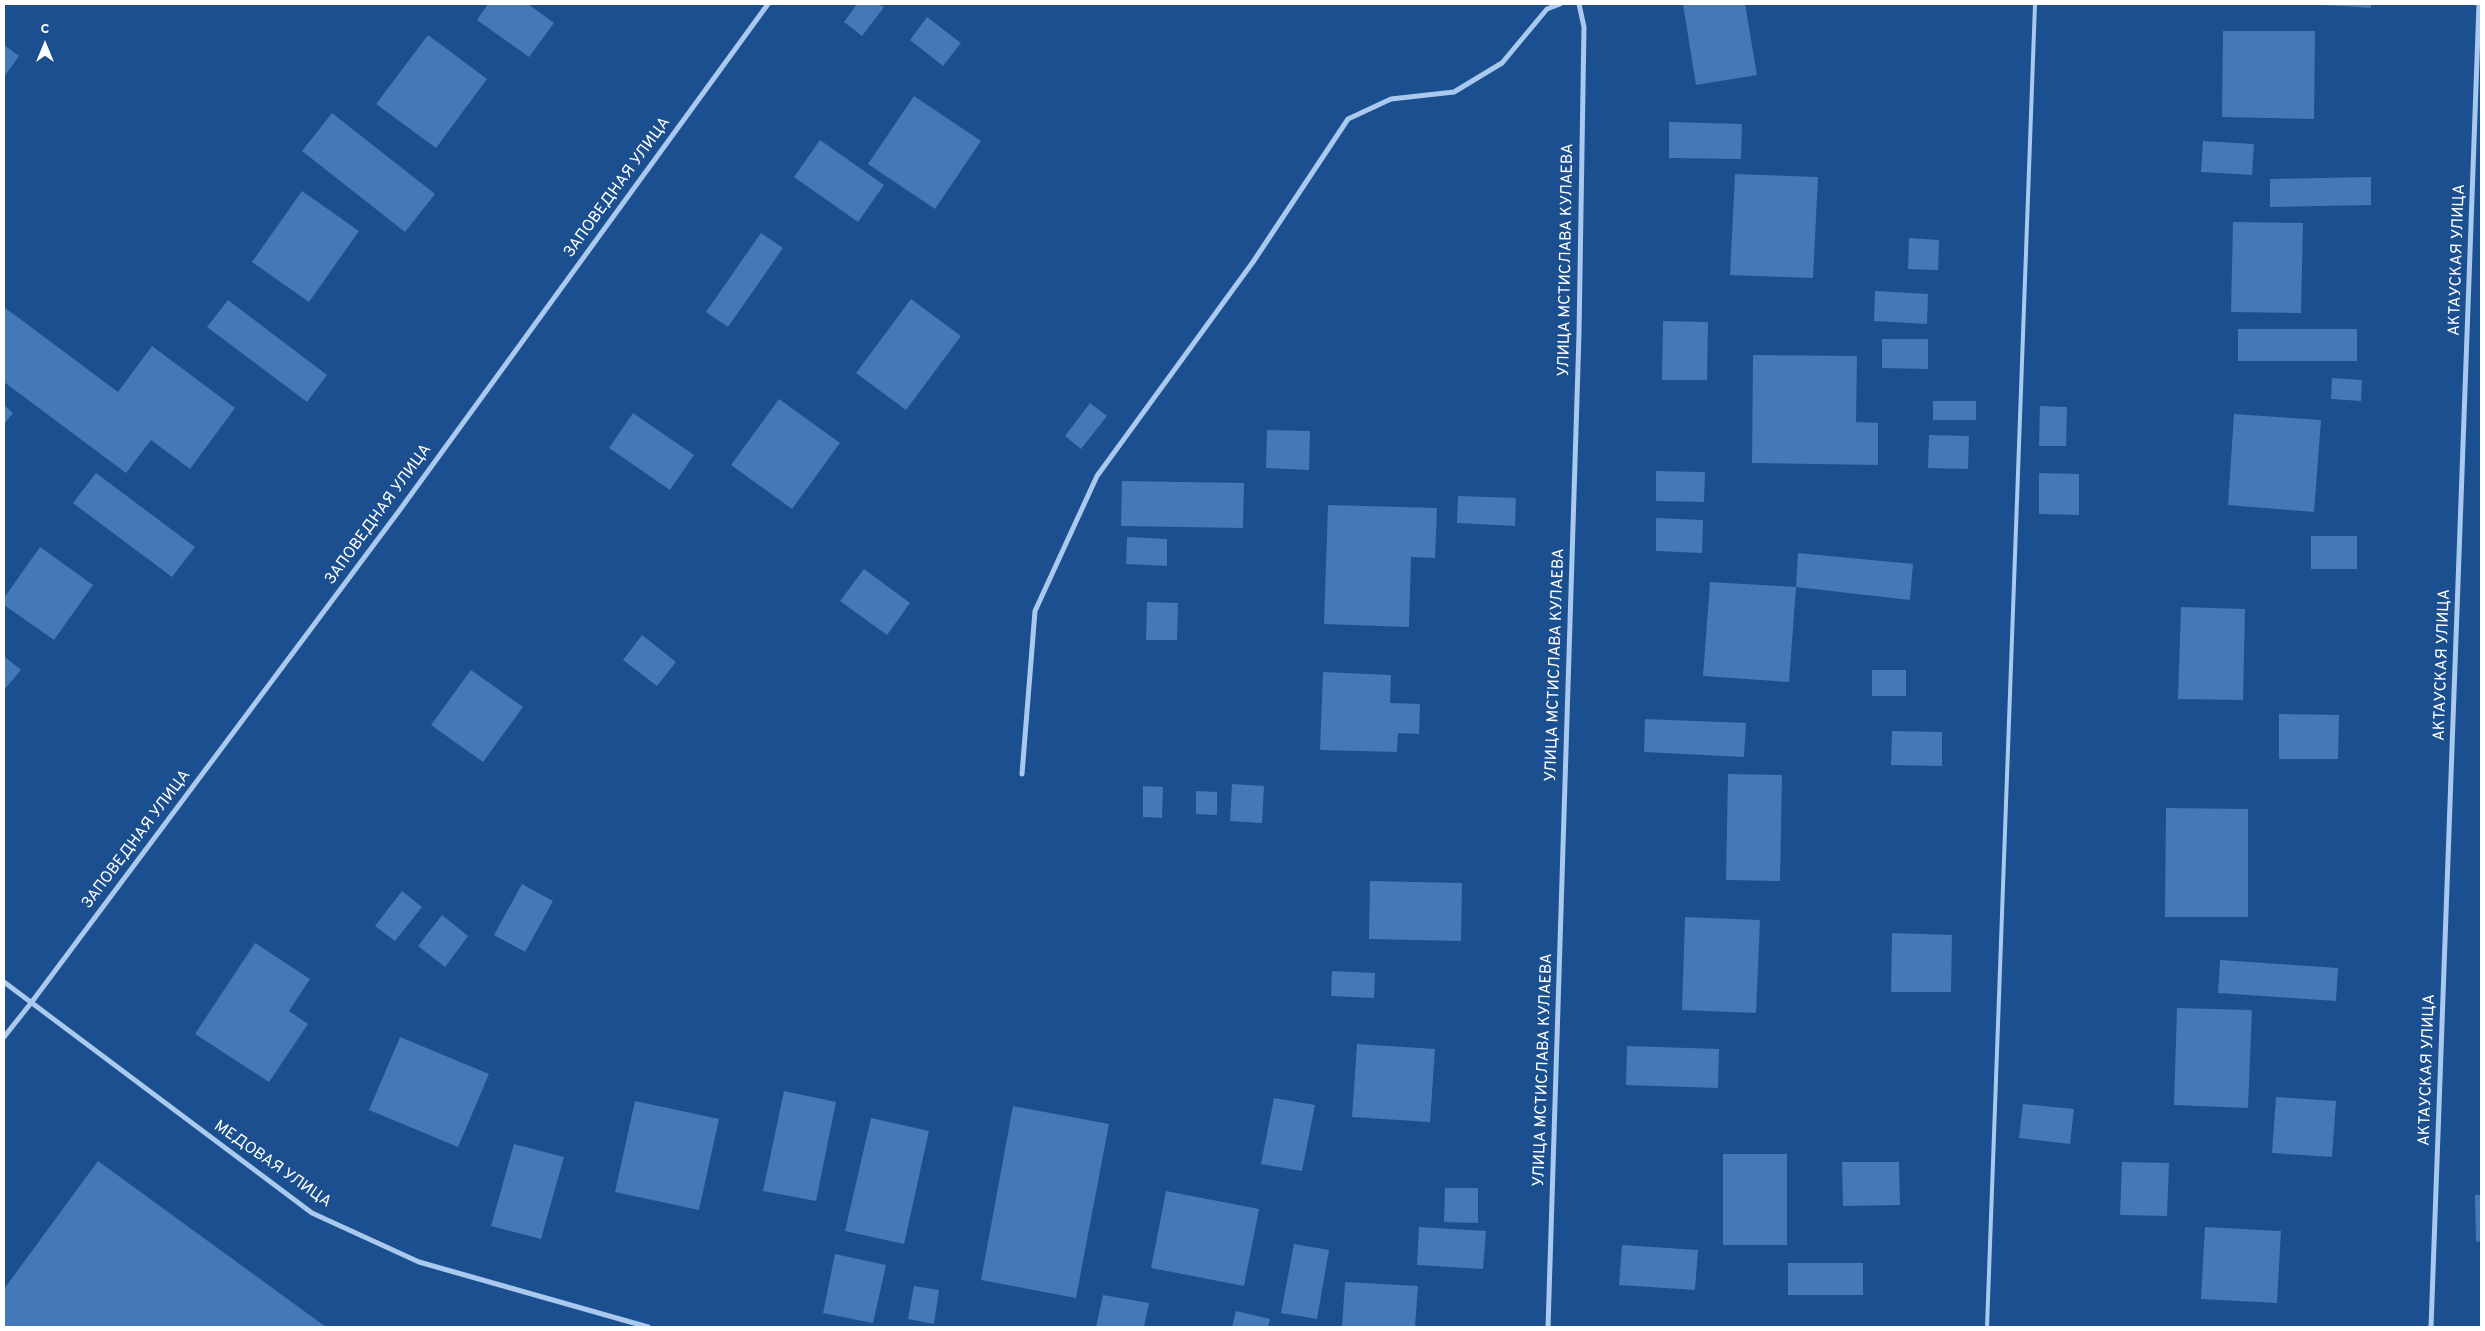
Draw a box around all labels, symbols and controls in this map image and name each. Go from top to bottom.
north arrow [20,20,70,70]
text: С [41,21,49,38]
street label: ЗАПОВЕДНАЯ УЛИЦА [561,114,675,262]
street label: УЛИЦА МСТИСЛАВА КУЛАЕВА [1555,143,1579,377]
street label: АКТАУСКАЯ УЛИЦА [2446,184,2470,336]
street label: ЗАПОВЕДНАЯ УЛИЦА [322,441,436,589]
street label: УЛИЦА МСТИСЛАВА КУЛАЕВА [1542,548,1570,782]
street label: АКТАУСКАЯ УЛИЦА [2431,589,2455,741]
street label: ЗАПОВЕДНАЯ УЛИЦА [78,767,196,913]
street label: УЛИЦА МСТИСЛАВА КУЛАЕВА [1530,953,1558,1187]
street label: АКТАУСКАЯ УЛИЦА [2416,994,2440,1146]
street label: МЕДОВАЯ УЛИЦА [210,1117,334,1213]

